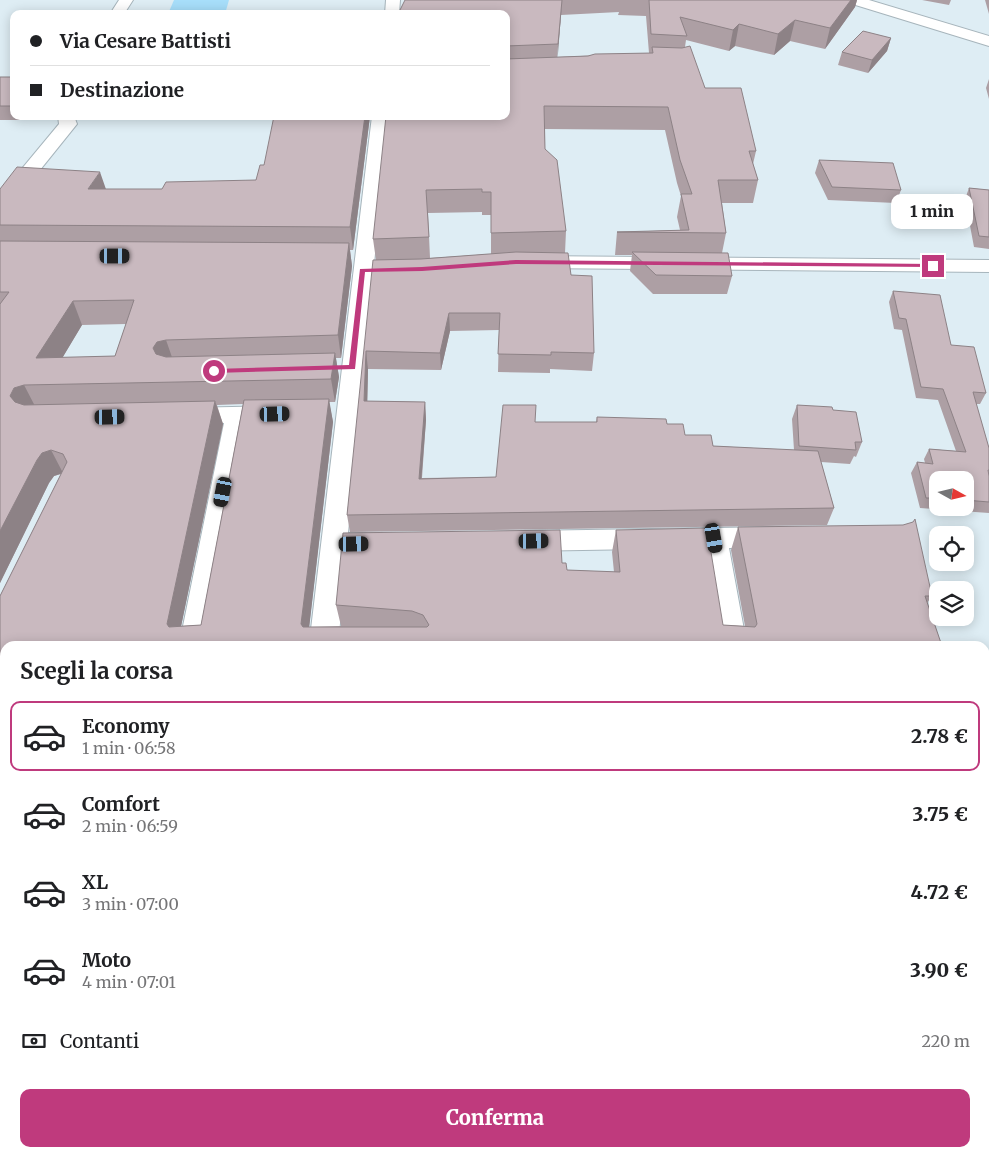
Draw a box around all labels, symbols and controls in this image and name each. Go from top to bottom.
text: Via Cesare Battisti [60,29,231,53]
text: Destinazione [60,78,184,102]
callout: 1 min [892,194,974,228]
text: 1 min [910,201,954,221]
car [100,249,130,264]
route end [922,255,944,277]
route start [203,360,225,382]
car [259,406,290,422]
car [94,409,125,425]
north arrow [929,471,974,516]
map controls [929,471,974,626]
car [212,476,233,508]
car [704,522,723,554]
button: locate [929,526,974,571]
car [518,533,549,549]
car [338,536,369,552]
button: layers [929,581,974,626]
text: Scegli la corsa [20,657,173,685]
icon: car [22,714,67,759]
text: Economy [82,714,170,738]
text: 2.78 € [911,724,968,748]
text: 1 min · 06:58 [82,738,176,758]
icon: car [22,792,67,837]
text: Comfort [82,792,160,816]
text: 3.75 € [912,802,968,826]
text: 2 min · 06:59 [82,816,178,836]
icon: car [22,870,67,915]
text: XL [82,870,108,894]
text: 4.72 € [910,880,968,904]
text: 3 min · 07:00 [82,894,179,914]
icon: car [22,948,67,993]
text: Moto [82,948,131,972]
text: 3.90 € [910,958,968,982]
text: 4 min · 07:01 [82,972,176,992]
icon: cash [20,1027,48,1055]
text: Contanti [60,1029,139,1053]
text: 220 m [922,1031,970,1051]
button: Conferma [20,1089,970,1147]

